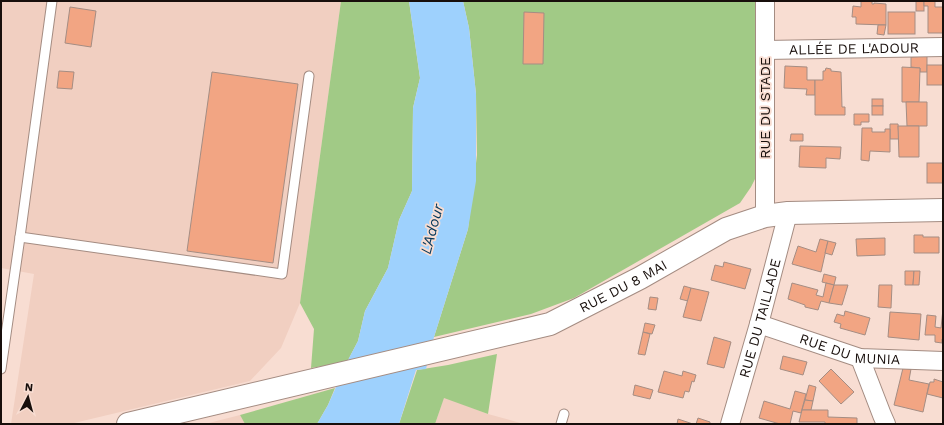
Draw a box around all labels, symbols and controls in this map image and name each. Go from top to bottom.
street label: ALLÉE DE L'ADOUR [789,39,919,58]
street label: RUE DU STADE [757,57,773,159]
water label: L'Adour [417,201,448,256]
street label: RUE DU 8 MAI [577,256,670,316]
street label: RUE DU TAILLADE [736,257,784,380]
street label: RUE DU MUNIA [798,330,900,367]
north arrow [8,377,48,417]
text: N [24,381,34,394]

